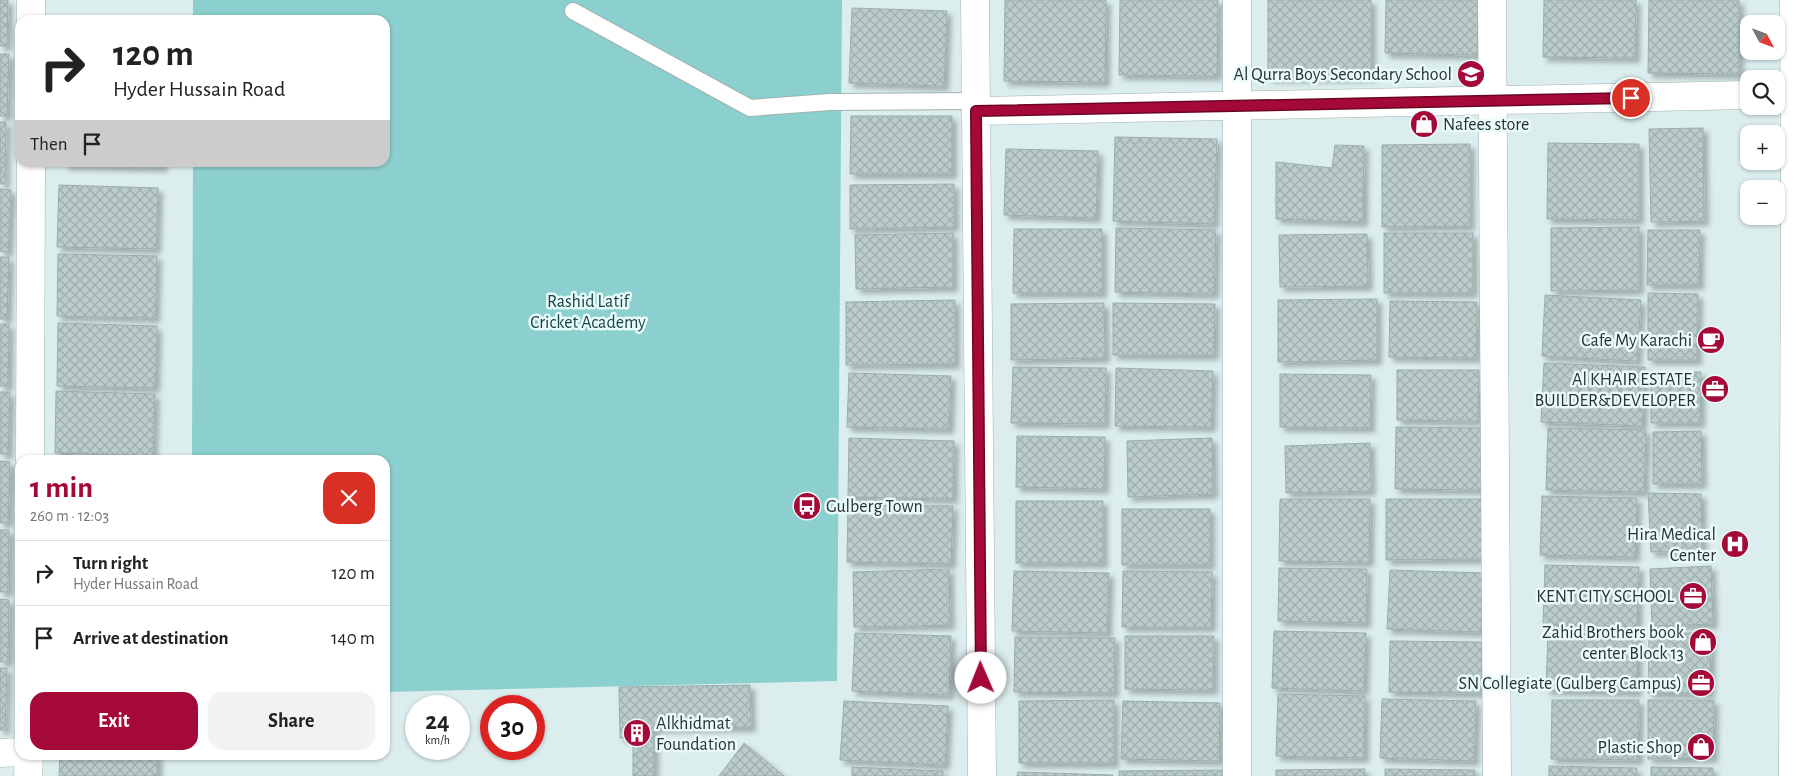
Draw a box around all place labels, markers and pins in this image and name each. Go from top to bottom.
school or university icon: Al Qurra Boys Secondary School [1456,59,1486,89]
place label: Al Qurra Boys Secondary School [1234,66,1452,84]
pin [1610,77,1652,119]
shop icon: Nafees store [1409,109,1439,139]
place label: Nafees store [1443,116,1529,134]
cafe icon: Cafe My Karachi [1696,325,1726,355]
place label: Cafe My Karachi [1581,332,1692,350]
place label: Al KHAIR ESTATE, BUILDER&DEVELOPER [1535,371,1696,410]
office icon: Al KHAIR ESTATE, BUILDER&DEVELOPER [1700,374,1730,404]
bus stop icon: Gulberg Town [792,491,822,521]
place label: Gulberg Town [826,498,923,516]
place label: Hira Medical Center [1627,526,1716,565]
hospital icon: Hira Medical Center [1720,529,1750,559]
office icon: KENT CITY SCHOOL [1678,581,1708,611]
place label: KENT CITY SCHOOL [1536,588,1675,606]
place label: Zahid Brothers book center Block 13 [1542,624,1685,663]
shop icon: Zahid Brothers book center Block 13 [1688,627,1718,657]
office icon: SN Collegiate (Gulberg Campus) [1686,668,1716,698]
place label: SN Collegiate (Gulberg Campus) [1458,675,1682,693]
place label: Alkhidmat Foundation [656,715,736,754]
building icon: Alkhidmat Foundation [622,718,652,748]
shop icon: Plastic Shop [1686,732,1716,762]
place label: Plastic Shop [1598,739,1682,757]

